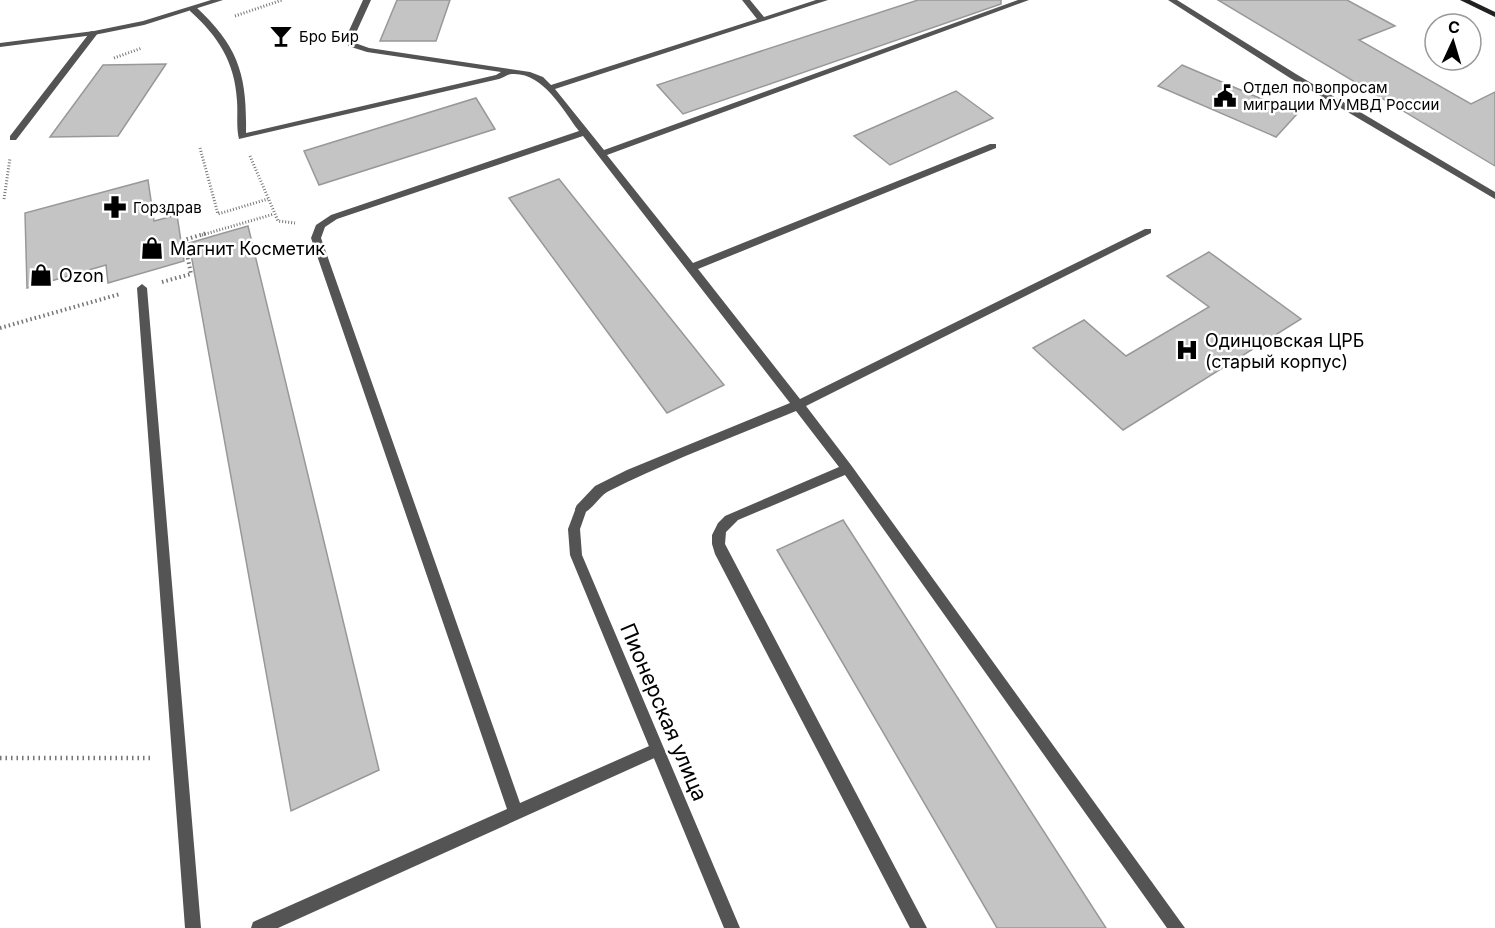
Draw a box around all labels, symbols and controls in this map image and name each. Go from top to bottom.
north arrow [1423,12,1483,72]
text: С [1447,17,1461,37]
bar icon: Бро Бир [268,23,294,49]
place label: Бро Бир [299,27,359,46]
place label: Отдел по вопросам миграции МУ МВД России [1243,78,1439,114]
public building icon: Отдел по вопросам миграции МУ МВД России [1212,83,1238,109]
pharmacy icon: Горздрав [102,194,128,220]
place label: Горздрав [133,198,202,217]
shop icon: Магнит Косметик [139,235,165,261]
place label: Магнит Косметик [170,238,325,259]
shop icon: Ozon [28,262,54,288]
place label: Ozon [59,265,104,286]
place label: Одинцовская ЦРБ (старый корпус) [1205,330,1364,372]
hospital icon: Одинцовская ЦРБ (старый корпус) [1174,337,1200,363]
street label: Пионерская улица [615,619,713,805]

